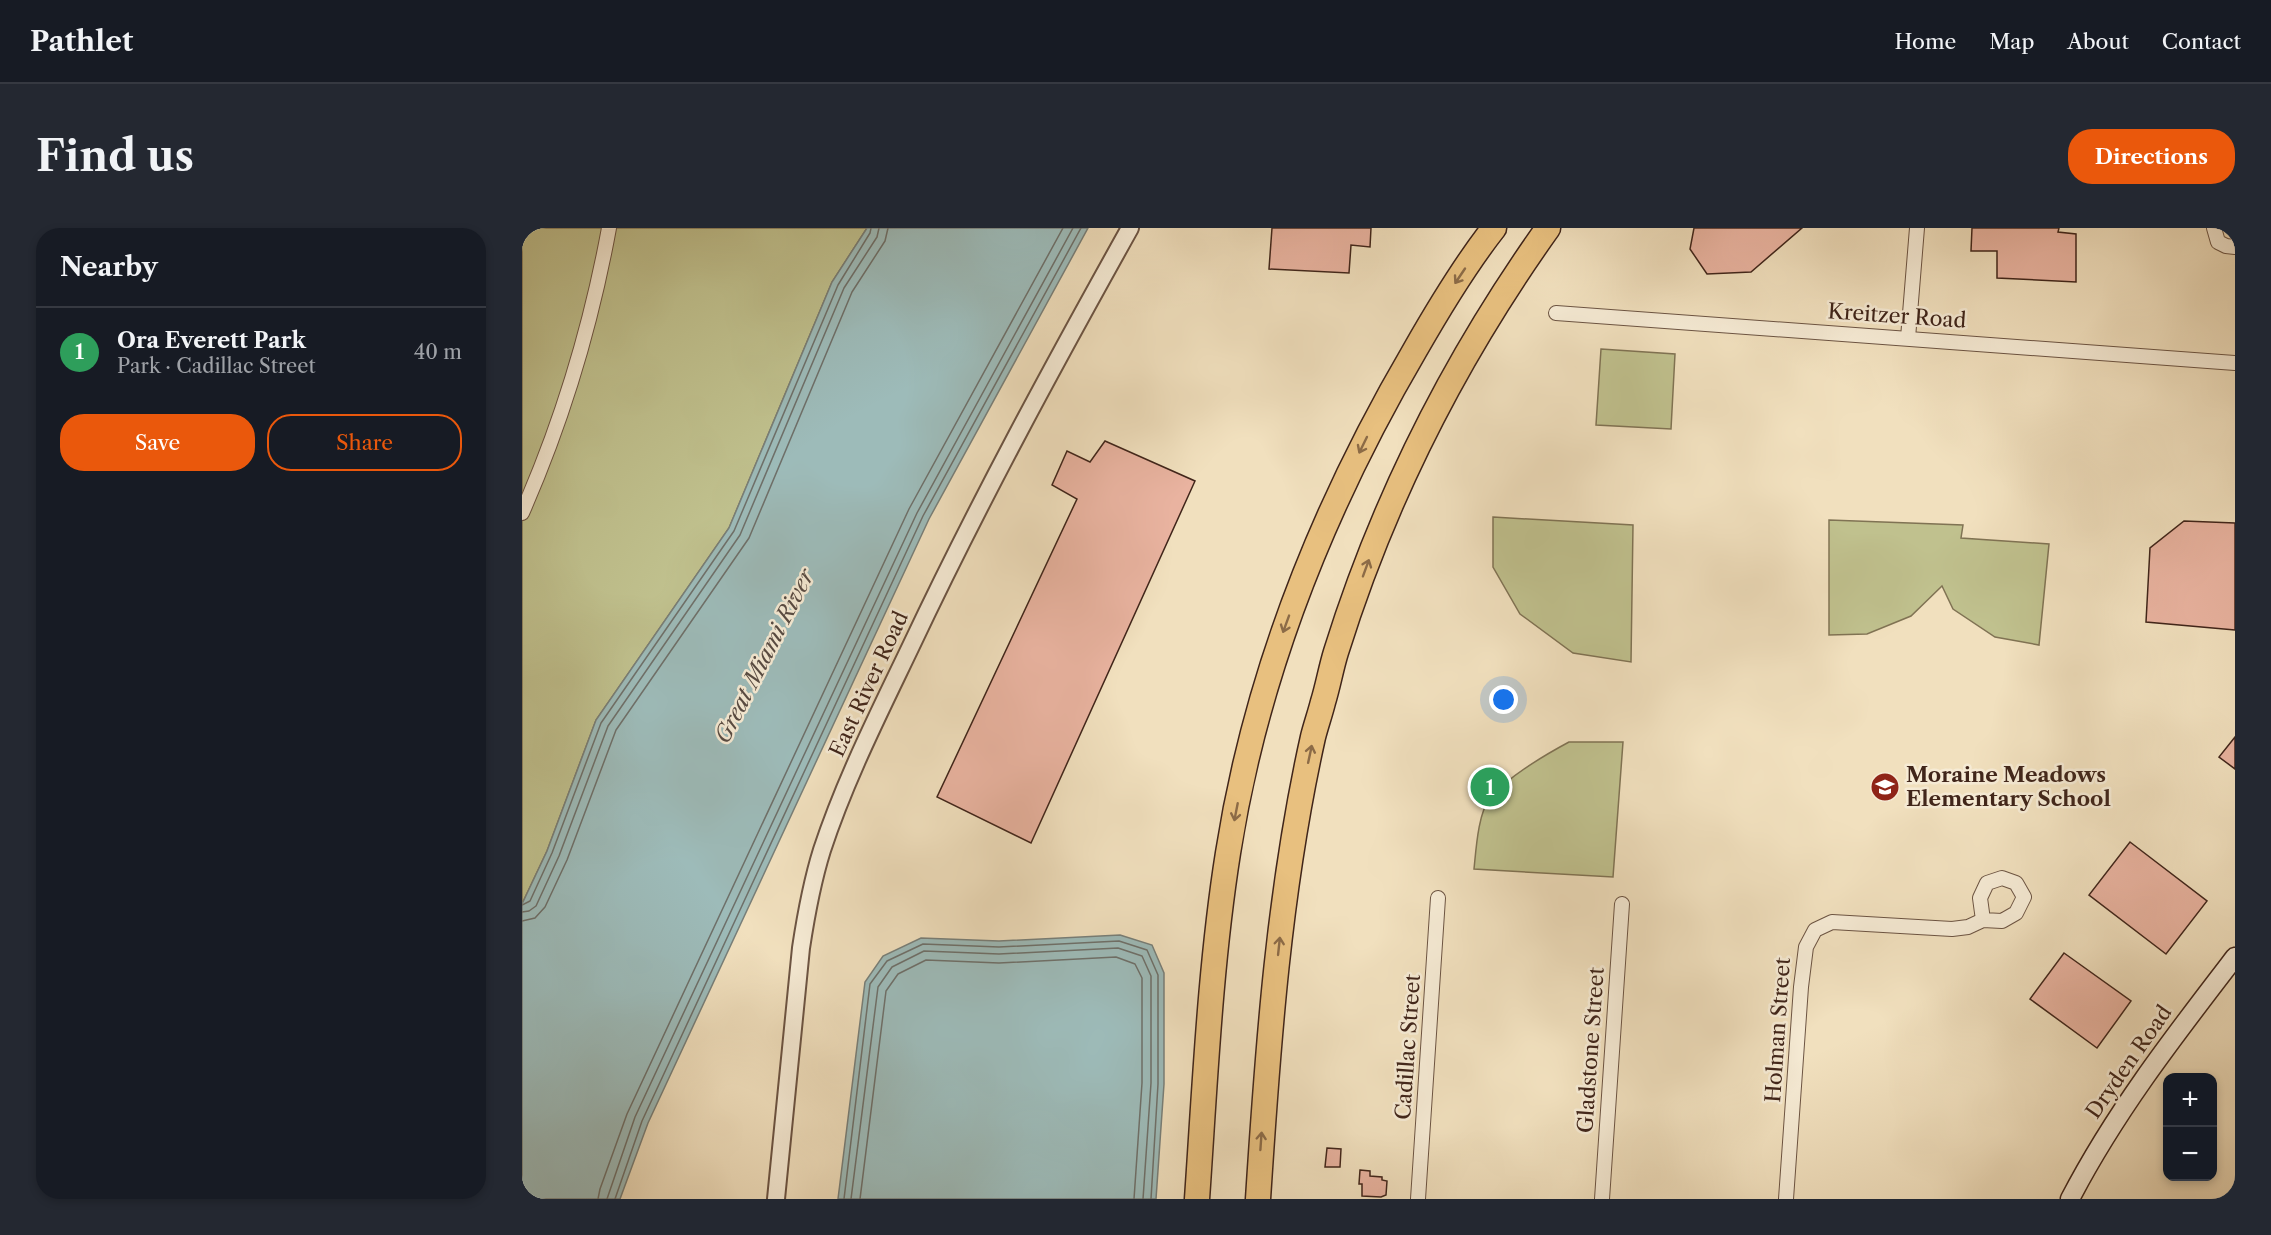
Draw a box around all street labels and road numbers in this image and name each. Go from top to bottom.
street label: Kreitzer Road [1827,298,1967,333]
street label: East River Road [824,607,913,760]
street label: Holman Street [1760,956,1795,1103]
street label: Gladstone Street [1572,966,1609,1134]
street label: Cadillac Street [1390,973,1425,1121]
street label: Dryden Road [2080,1000,2177,1123]

